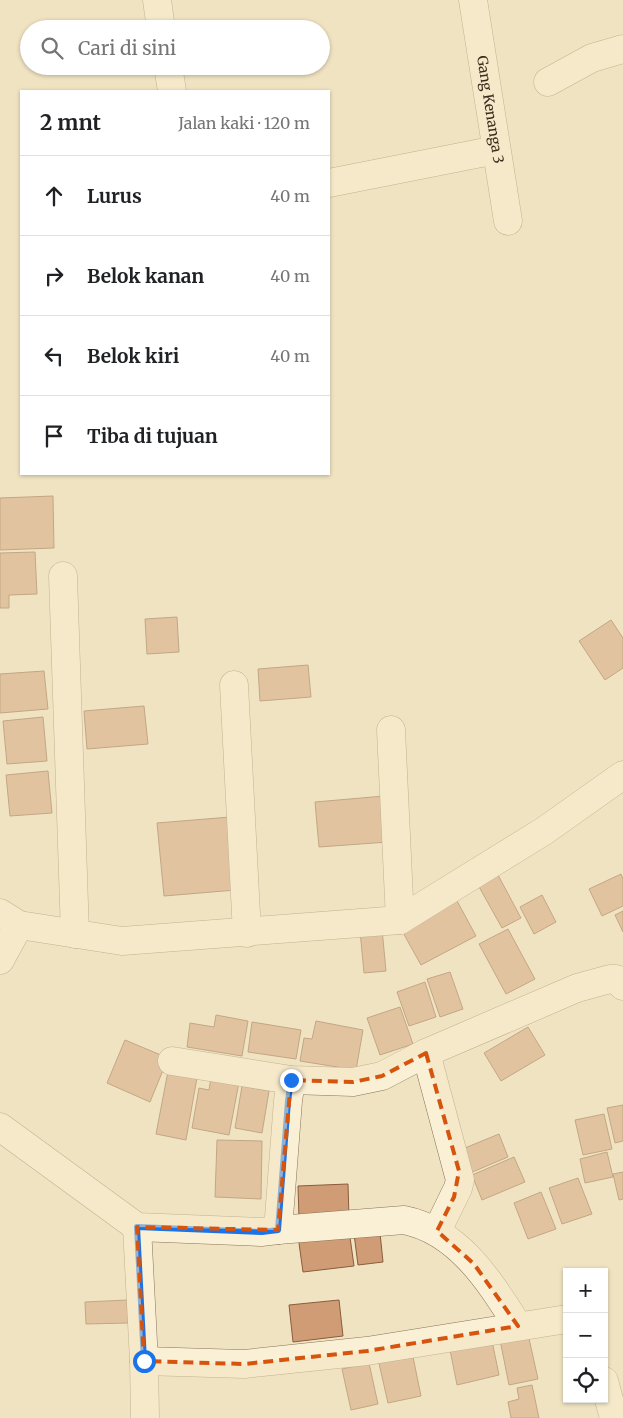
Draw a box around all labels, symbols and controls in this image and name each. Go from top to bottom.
search box [20,20,330,75]
icon: search [38,34,66,62]
text: Cari di sini [78,36,176,60]
street label: Gang Kenanga 3 [473,54,508,165]
text: 2 mnt [40,109,101,136]
text: Jalan kaki · 120 m [178,113,310,133]
icon: ahead [40,182,68,210]
text: Lurus [87,184,142,208]
text: 40 m [270,186,310,206]
icon: right [40,262,68,290]
text: Belok kanan [87,264,204,288]
text: 40 m [270,266,310,286]
icon: left [40,342,68,370]
text: Belok kiri [87,344,179,368]
text: 40 m [270,346,310,366]
icon: arrive [40,422,68,450]
text: Tiba di tujuan [87,424,218,448]
route end [280,1069,303,1092]
map controls [563,1268,608,1403]
button: + [563,1268,608,1313]
button: − [563,1313,608,1358]
route start [133,1350,156,1373]
button: locate [563,1358,608,1403]

